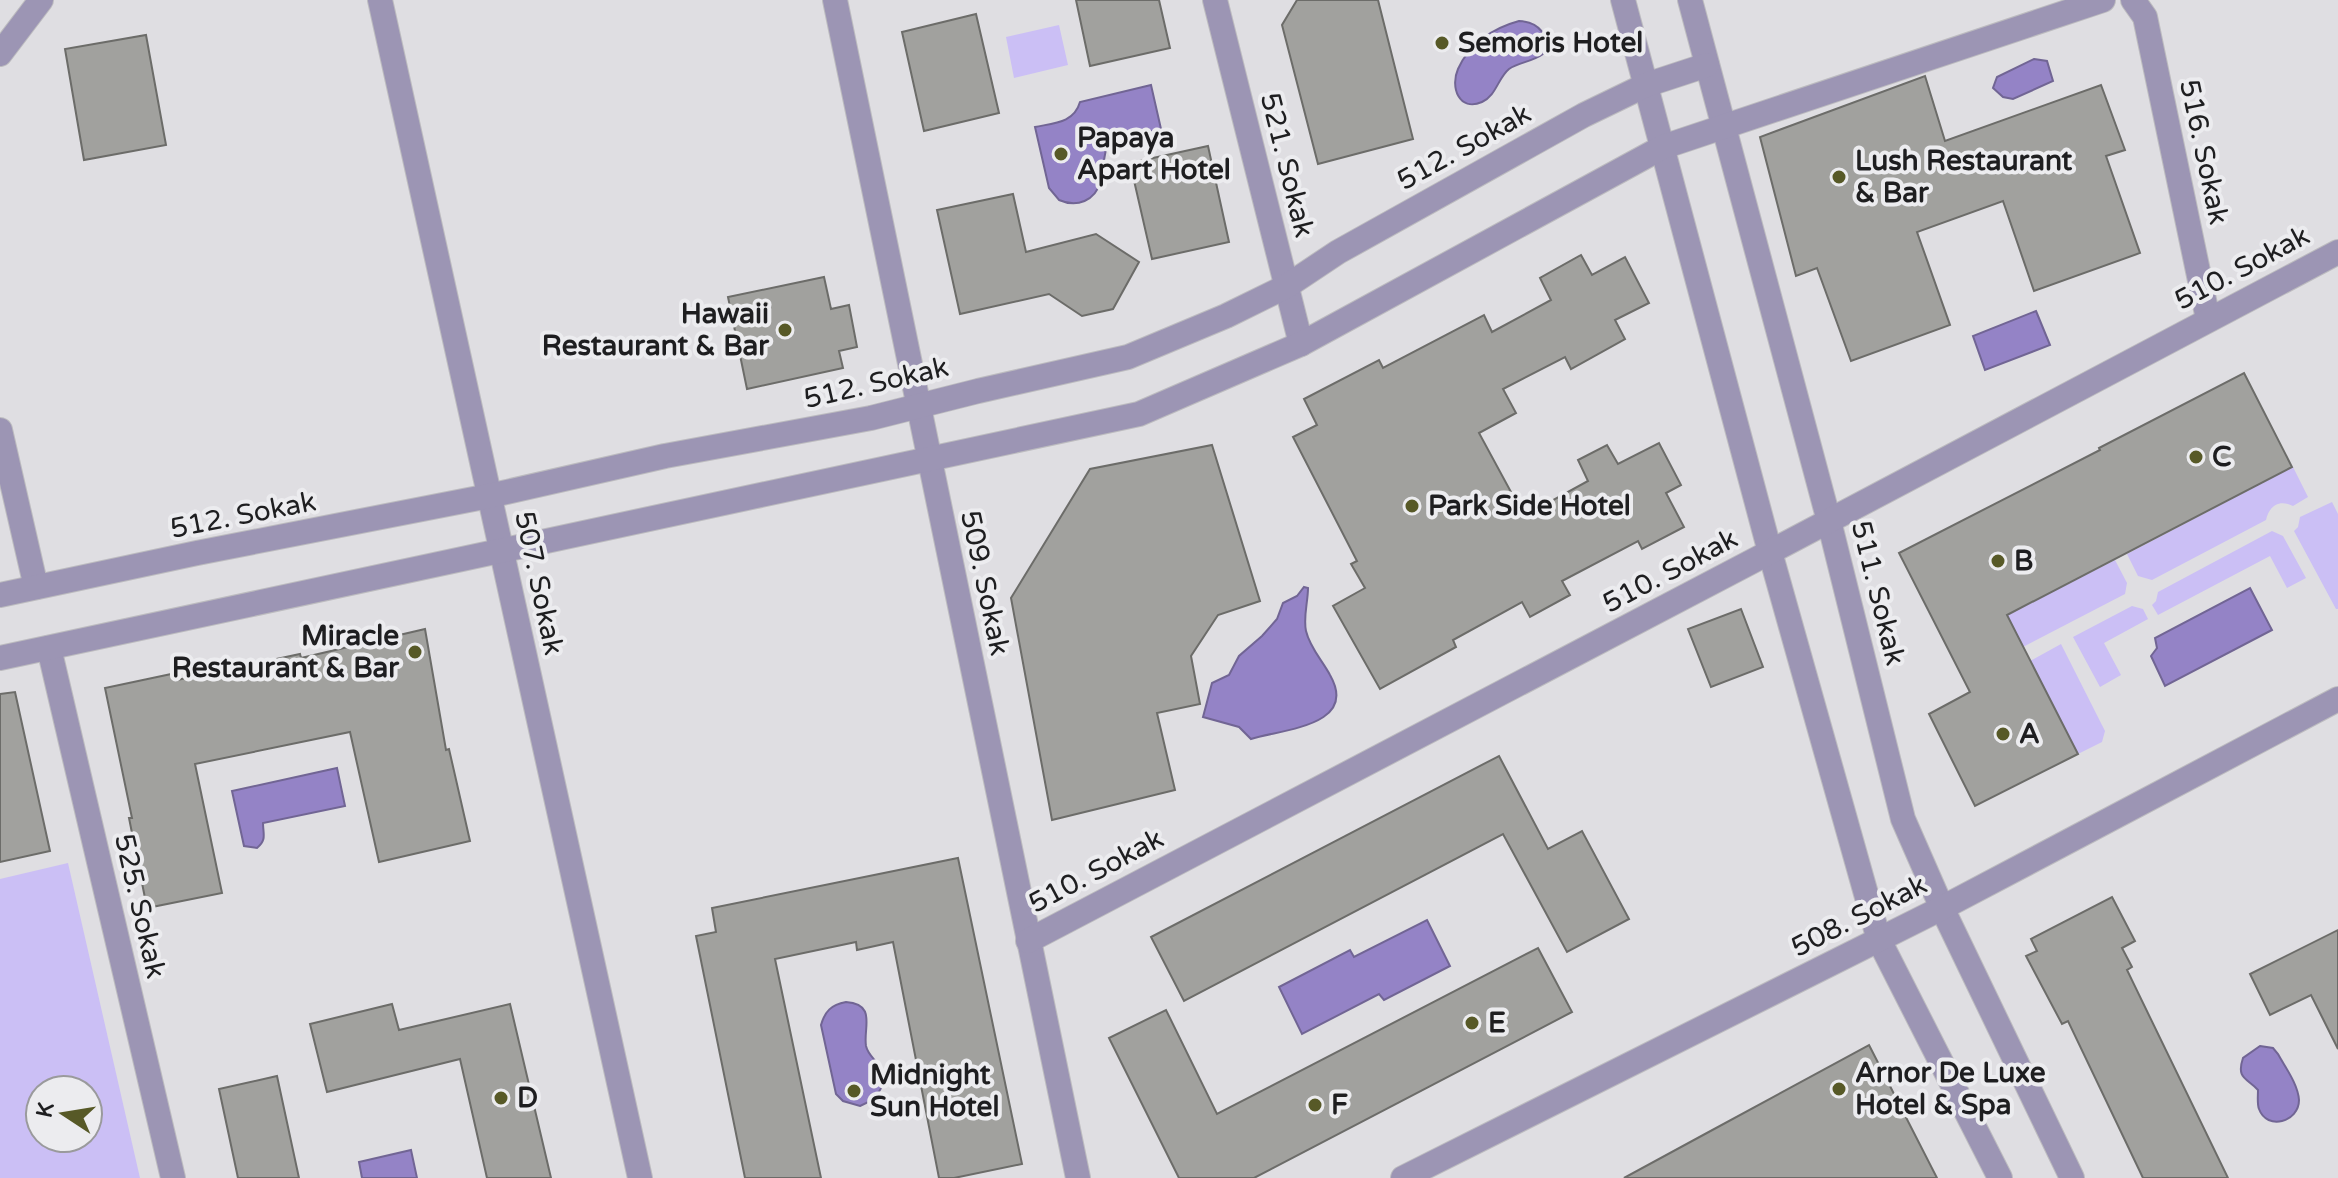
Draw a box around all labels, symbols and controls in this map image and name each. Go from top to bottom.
place label: Semoris Hotel [1458,26,1643,60]
marker: Semoris Hotel [1433,34,1451,52]
street label: 516. Sokak [2172,76,2236,228]
street label: 521. Sokak [1253,89,1321,241]
street label: 512. Sokak [1391,96,1537,198]
place label: Papaya Apart Hotel [1077,121,1231,187]
place label: Lush Restaurant & Bar [1855,144,2073,210]
marker: Papaya Apart Hotel [1052,145,1070,163]
marker: Lush Restaurant & Bar [1830,168,1848,186]
street label: 510. Sokak [2169,218,2315,318]
place label: Hawaii Restaurant & Bar [542,297,770,363]
marker: Hawaii Restaurant & Bar [776,321,794,339]
street label: 512. Sokak [800,350,952,416]
place label: C [2212,440,2231,474]
marker: C [2187,448,2205,466]
street label: 512. Sokak [167,484,319,546]
place label: Park Side Hotel [1428,489,1631,523]
marker: Park Side Hotel [1403,497,1421,515]
street label: 509. Sokak [953,507,1017,659]
street label: 507. Sokak [507,508,571,658]
street label: 511. Sokak [1844,517,1912,669]
street label: 510. Sokak [1597,521,1743,621]
place label: B [2014,544,2033,578]
marker: B [1989,552,2007,570]
place label: Miracle Restaurant & Bar [172,619,400,685]
marker: Miracle Restaurant & Bar [406,643,424,661]
place label: A [2019,717,2040,751]
marker: A [1994,725,2012,743]
street label: 510. Sokak [1023,821,1169,921]
street label: 525. Sokak [107,830,173,982]
street label: 508. Sokak [1786,867,1932,965]
place label: E [1488,1006,1506,1040]
marker: E [1463,1014,1481,1032]
place label: Arnor De Luxe Hotel & Spa [1855,1056,2046,1122]
place label: Midnight Sun Hotel [870,1058,999,1124]
north arrow [24,1074,104,1154]
marker: Arnor De Luxe Hotel & Spa [1830,1080,1848,1098]
place label: D [517,1081,538,1115]
marker: Midnight Sun Hotel [845,1082,863,1100]
place label: F [1331,1088,1348,1122]
marker: D [492,1089,510,1107]
marker: F [1306,1096,1324,1114]
text: K [31,1100,60,1120]

